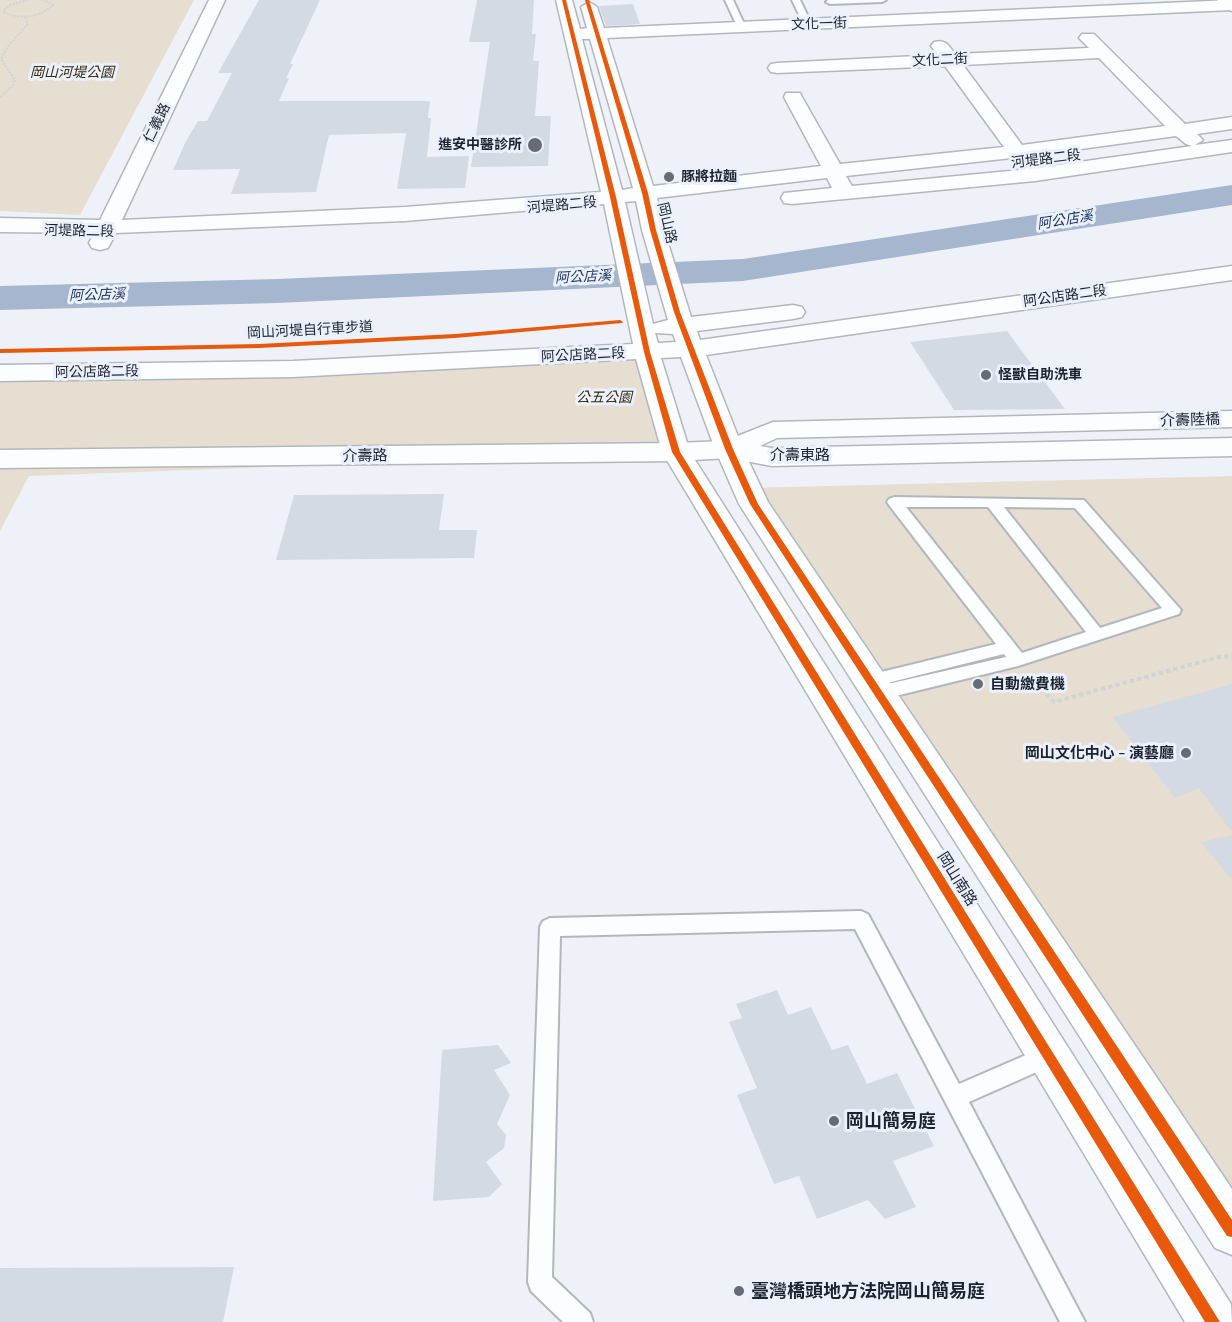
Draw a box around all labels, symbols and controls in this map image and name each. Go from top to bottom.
street label: 文化一街 [791,15,847,33]
street label: 文化二街 [912,50,968,70]
park label: 岡山河堤公園 [30,65,114,81]
street label: 仁義路 [140,100,174,146]
marker: 進安中醫診所 [526,136,544,154]
place label: 進安中醫診所 [438,137,522,153]
street label: 河堤路二段 [1010,146,1082,172]
place label: 豚將拉麵 [681,169,737,185]
marker: 豚將拉麵 [662,170,676,184]
street label: 河堤路二段 [526,194,598,216]
street label: 岡山路 [654,201,680,245]
water label: 阿公店溪 [1036,207,1094,233]
street label: 河堤路二段 [44,222,114,240]
water label: 阿公店溪 [555,267,611,287]
street label: 阿公店路二段 [1022,282,1108,310]
water label: 阿公店溪 [69,286,125,304]
street label: 岡山河堤自行車步道 [247,318,373,342]
street label: 阿公店路二段 [541,344,625,366]
street label: 阿公店路二段 [55,363,139,381]
place label: 怪獸自助洗車 [998,367,1082,383]
marker: 怪獸自助洗車 [979,368,993,382]
park label: 公五公園 [576,390,632,406]
street label: 介壽陸橋 [1160,410,1220,430]
street label: 介壽東路 [770,446,830,464]
street label: 介壽路 [342,447,388,465]
place label: 自動繳費機 [990,675,1065,693]
marker: 自動繳費機 [971,677,985,691]
place label: 岡山文化中心 - 演藝廳 [1025,744,1174,762]
marker: 岡山文化中心 - 演藝廳 [1179,746,1193,760]
street label: 岡山南路 [933,849,981,909]
place label: 岡山簡易庭 [846,1110,936,1132]
marker: 岡山簡易庭 [827,1114,841,1128]
place label: 臺灣橋頭地方法院岡山簡易庭 [751,1280,985,1302]
marker: 臺灣橋頭地方法院岡山簡易庭 [732,1284,746,1298]

